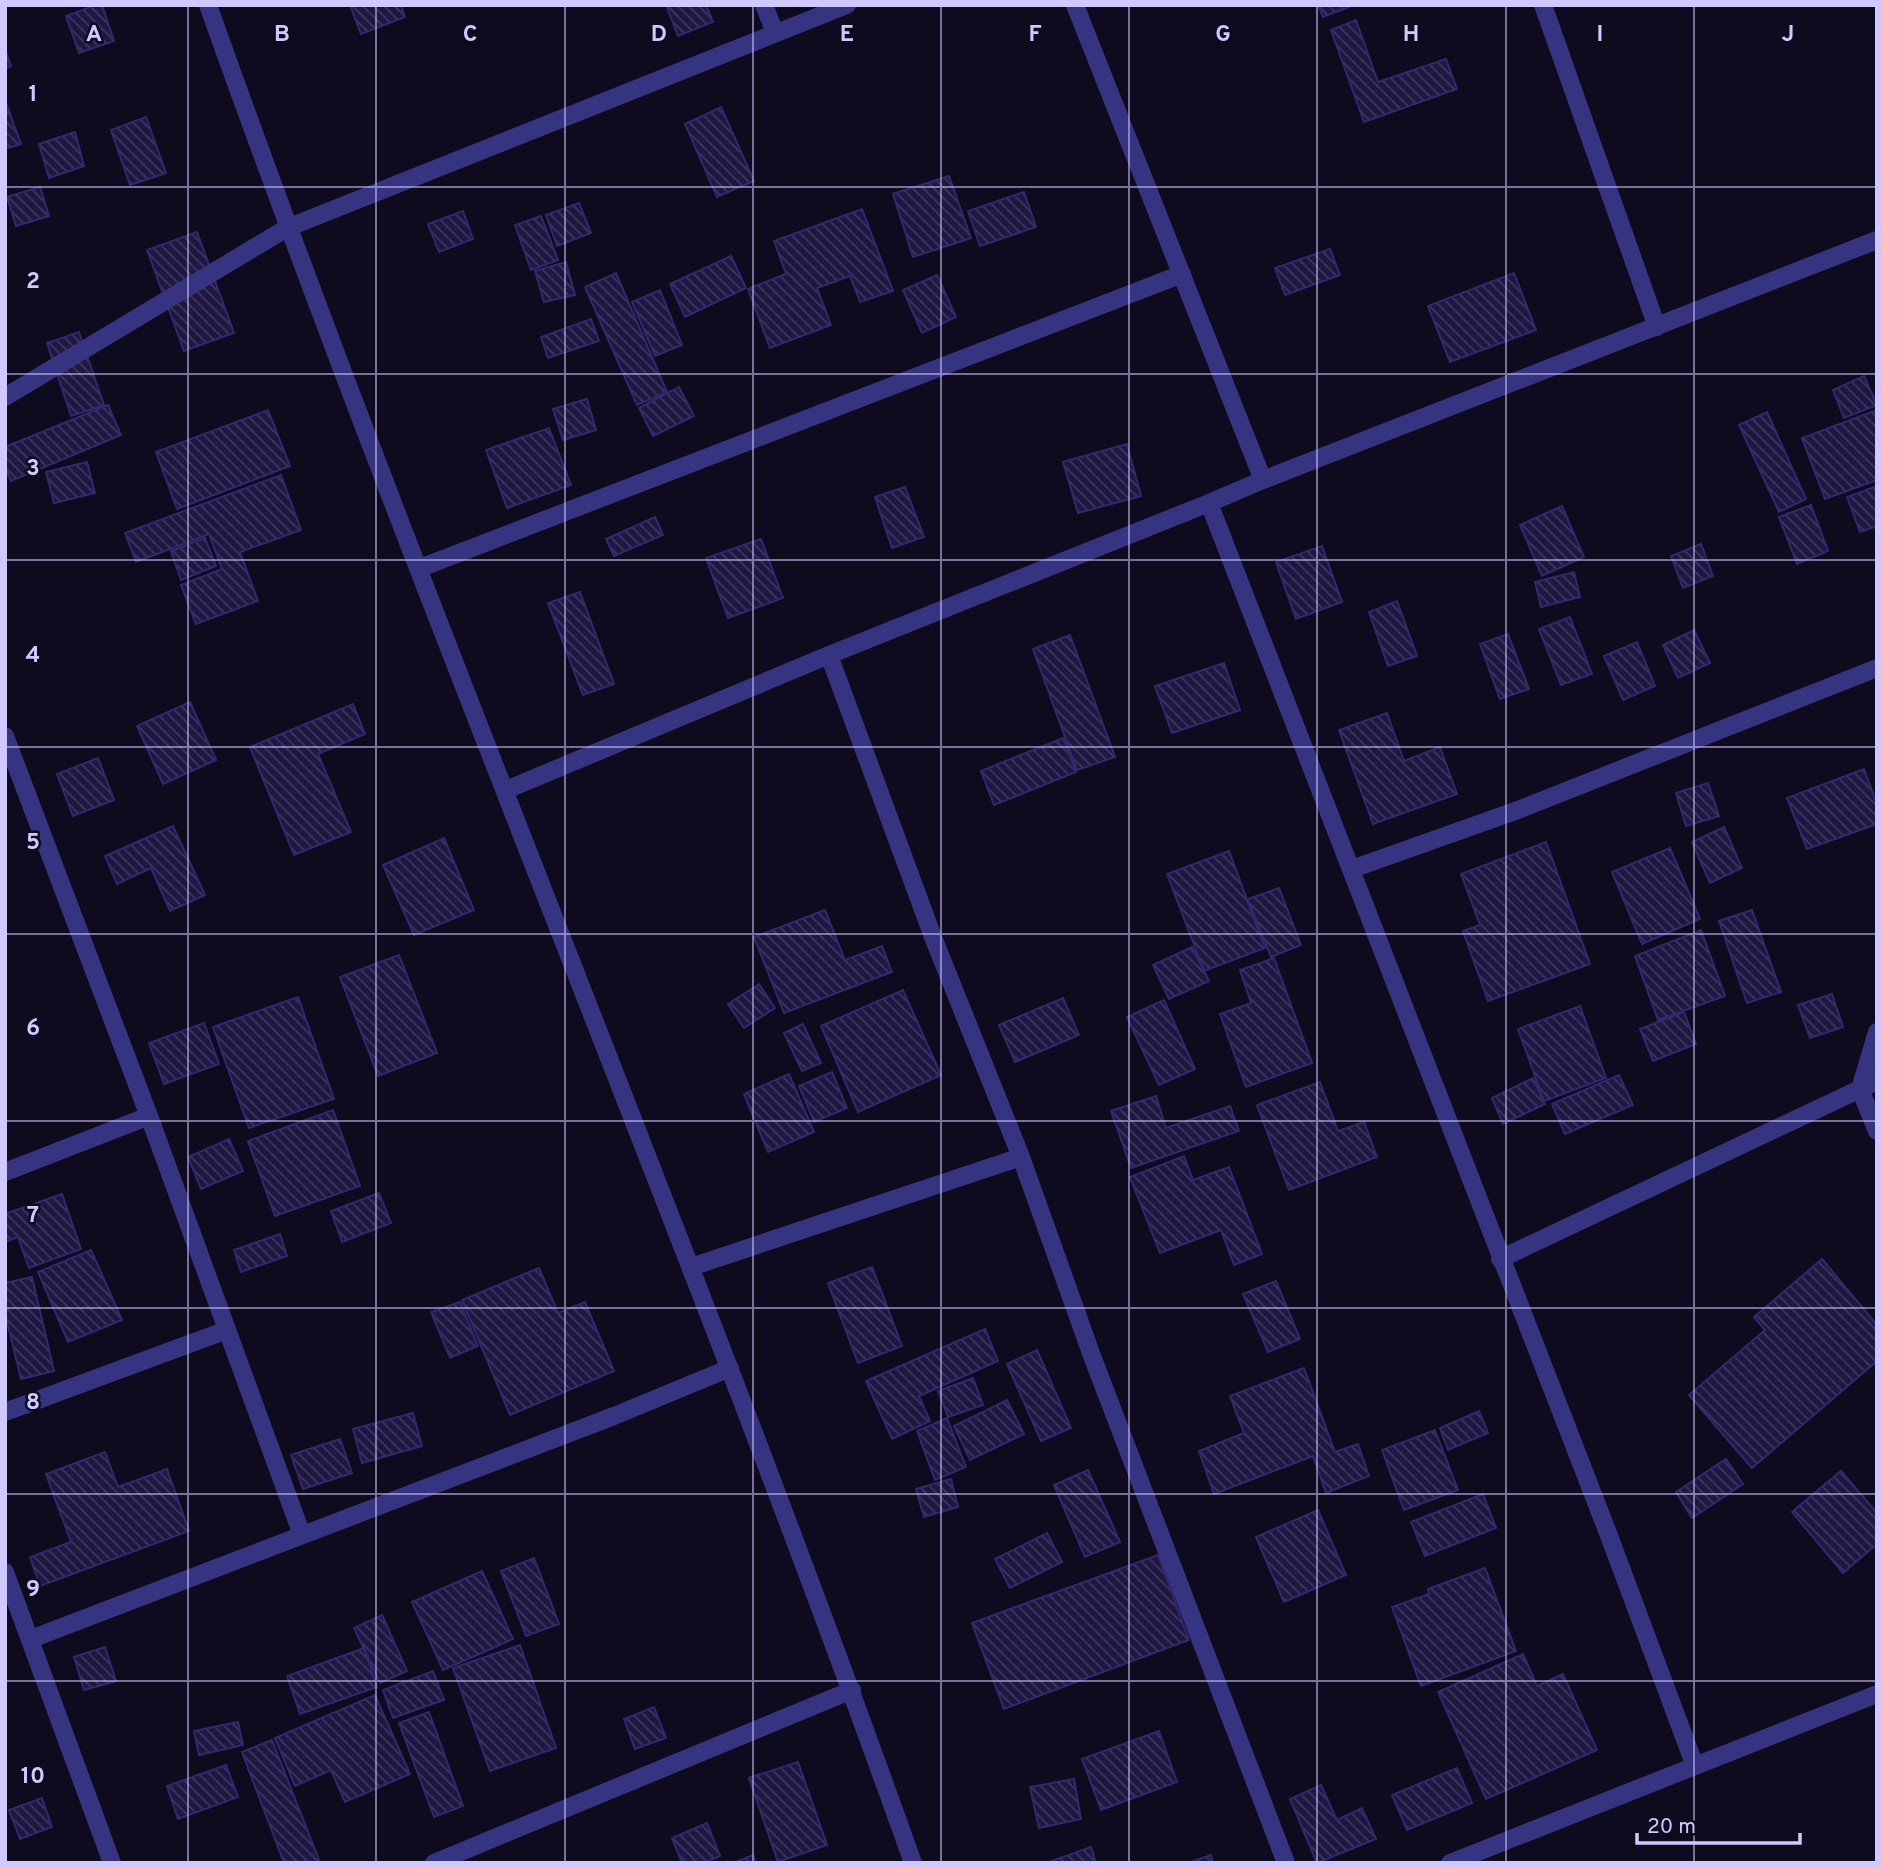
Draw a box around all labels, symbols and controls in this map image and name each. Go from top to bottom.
text: A [86,21,102,50]
text: B [274,21,290,50]
text: C [463,21,477,50]
text: D [651,21,667,50]
text: E [840,21,854,50]
text: F [1028,21,1042,50]
text: G [1215,21,1231,50]
text: H [1403,21,1419,50]
text: I [1597,21,1603,50]
text: J [1782,21,1794,50]
text: 1 [28,81,38,110]
text: 2 [26,268,40,297]
text: 3 [26,455,40,484]
text: 4 [26,642,40,671]
text: 5 [26,829,40,858]
text: 6 [26,1015,40,1044]
text: 7 [27,1202,39,1231]
text: 8 [26,1389,40,1418]
text: 9 [26,1576,40,1605]
text: 10 [21,1763,45,1792]
scale bar [1637,1801,1800,1845]
text: 20 m [1647,1814,1696,1841]

